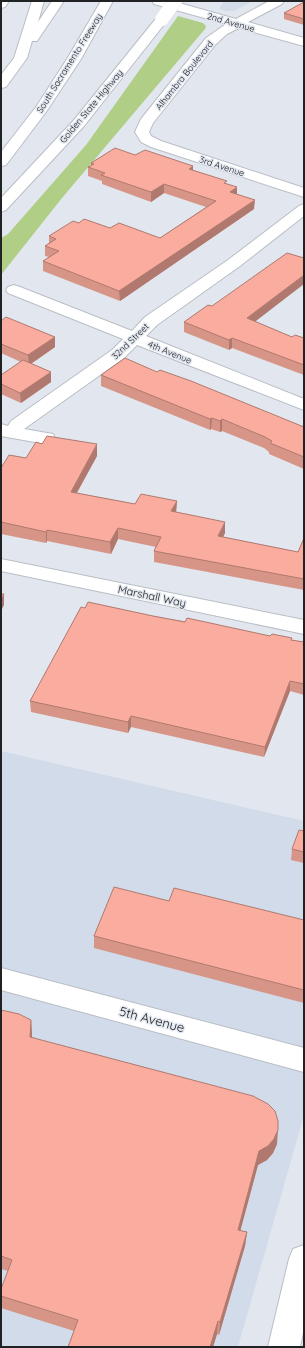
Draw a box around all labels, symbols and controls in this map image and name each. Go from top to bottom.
street label: 2nd Avenue [206,10,256,34]
street label: South Sacramento Freeway [34,11,104,115]
street label: Alhambra Boulevard [153,38,215,112]
street label: Golden State Highway [57,67,125,145]
street label: 3rd Avenue [198,154,246,178]
street label: 32nd Street [109,321,151,361]
street label: 4th Avenue [147,338,193,366]
street label: Marshall Way [117,582,187,610]
street label: 5th Avenue [118,1003,186,1035]

